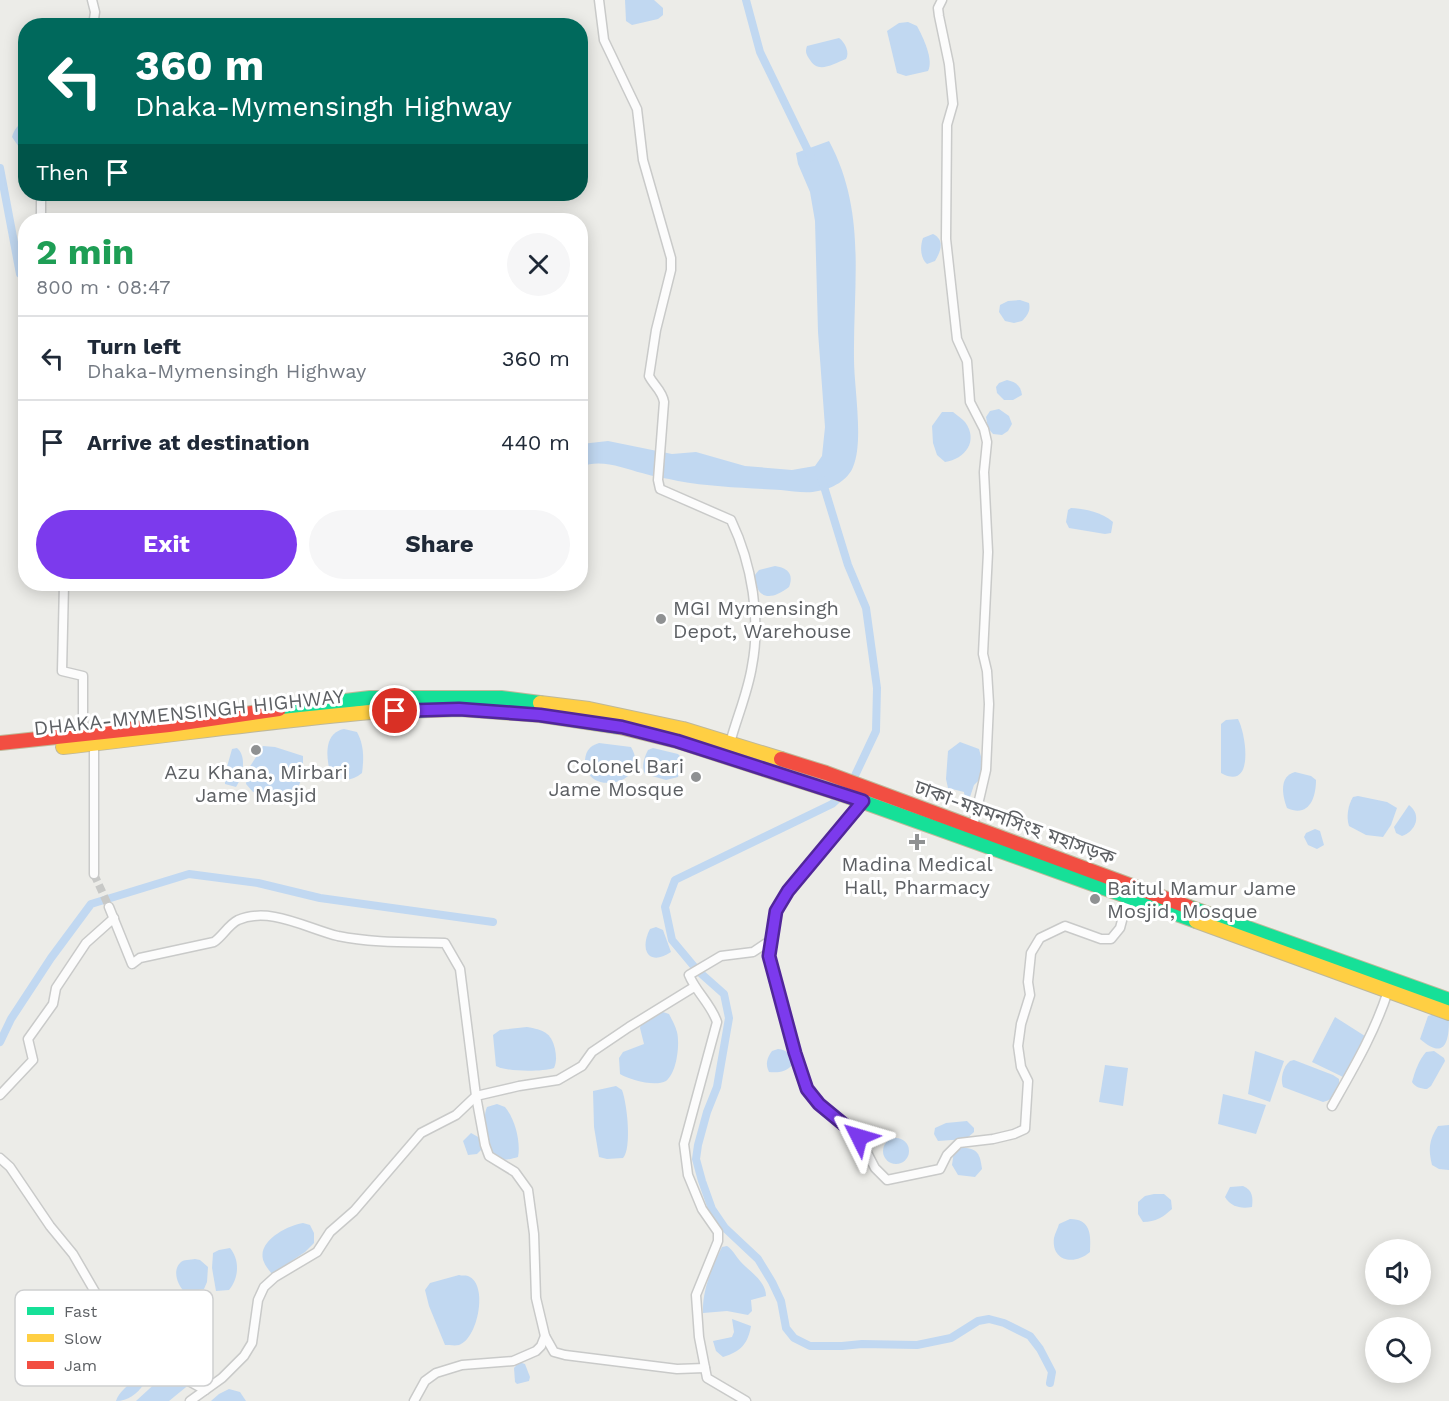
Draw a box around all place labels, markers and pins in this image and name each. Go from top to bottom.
place label: MGI Mymensingh Depot, Warehouse [673,596,851,643]
marker: MGI Mymensingh Depot, Warehouse [654,612,668,626]
pin [369,685,420,736]
marker: Azu Khana, Mirbari Jame Masjid [249,743,263,757]
place label: Colonel Bari Jame Mosque [548,754,684,801]
place label: Azu Khana, Mirbari Jame Masjid [164,760,348,807]
marker: Colonel Bari Jame Mosque [689,770,703,784]
marker: Madina Medical Hall, Pharmacy [910,835,924,849]
place label: Madina Medical Hall, Pharmacy [841,852,993,899]
place label: Baitul Mamur Jame Mosjid, Mosque [1107,876,1296,923]
marker: Baitul Mamur Jame Mosjid, Mosque [1088,892,1102,906]

